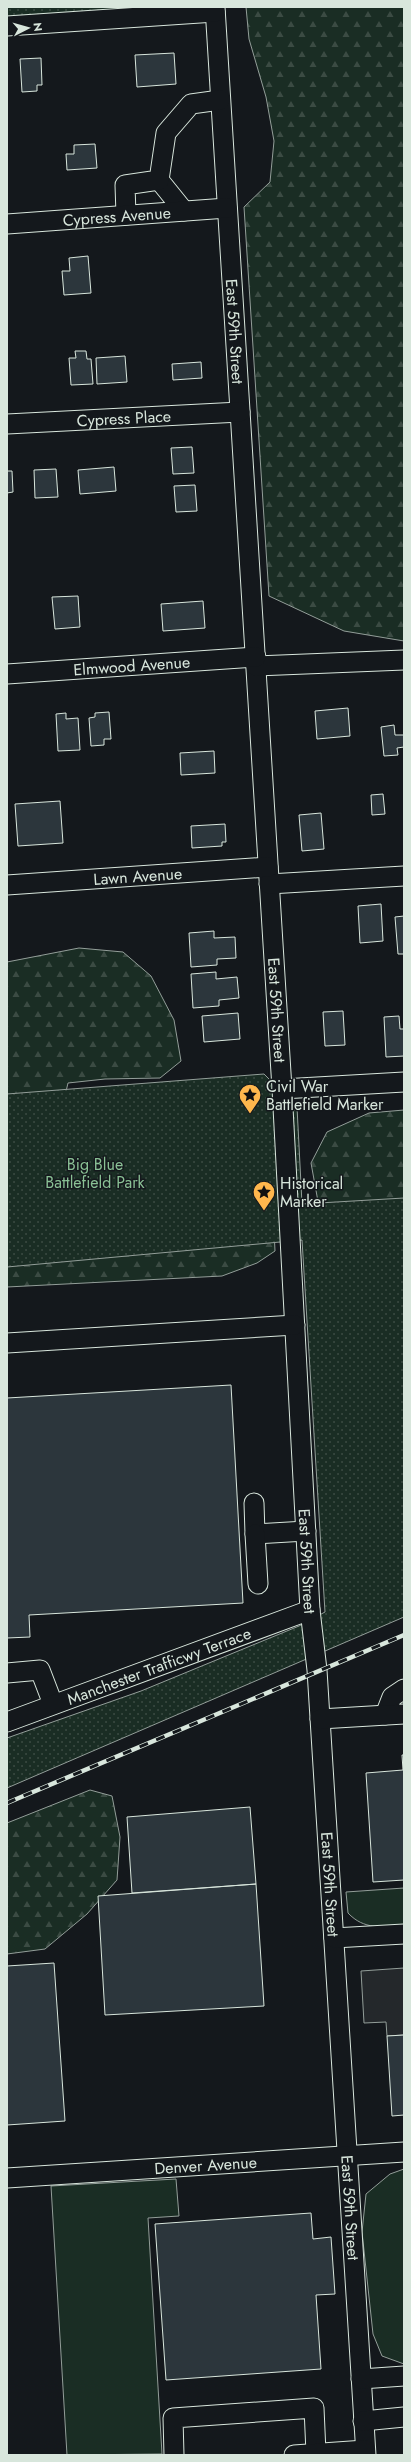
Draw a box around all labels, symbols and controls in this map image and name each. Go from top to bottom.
north arrow [8,8,48,48]
text: N [30,22,46,32]
street label: Cypress Avenue [62,201,172,231]
street label: East 59th Street [220,278,250,385]
street label: Cypress Place [76,404,172,432]
street label: Elmwood Avenue [73,650,191,681]
street label: Lawn Avenue [93,861,183,891]
street label: East 59th Street [262,957,292,1063]
place label: Civil War Battlefield Marker [266,1075,384,1116]
place icon: Civil War Battlefield Marker [237,1082,263,1115]
park label: Big Blue Battlefield Park [45,1153,146,1194]
place label: Historical Marker [280,1172,343,1213]
place icon: Historical Marker [251,1179,277,1212]
street label: East 59th Street [293,1508,322,1615]
street label: Manchester Trafficwy Terrace [64,1621,254,1710]
street label: East 59th Street [316,1831,345,1938]
street label: Denver Avenue [154,2150,258,2180]
street label: East 59th Street [336,2155,365,2261]

